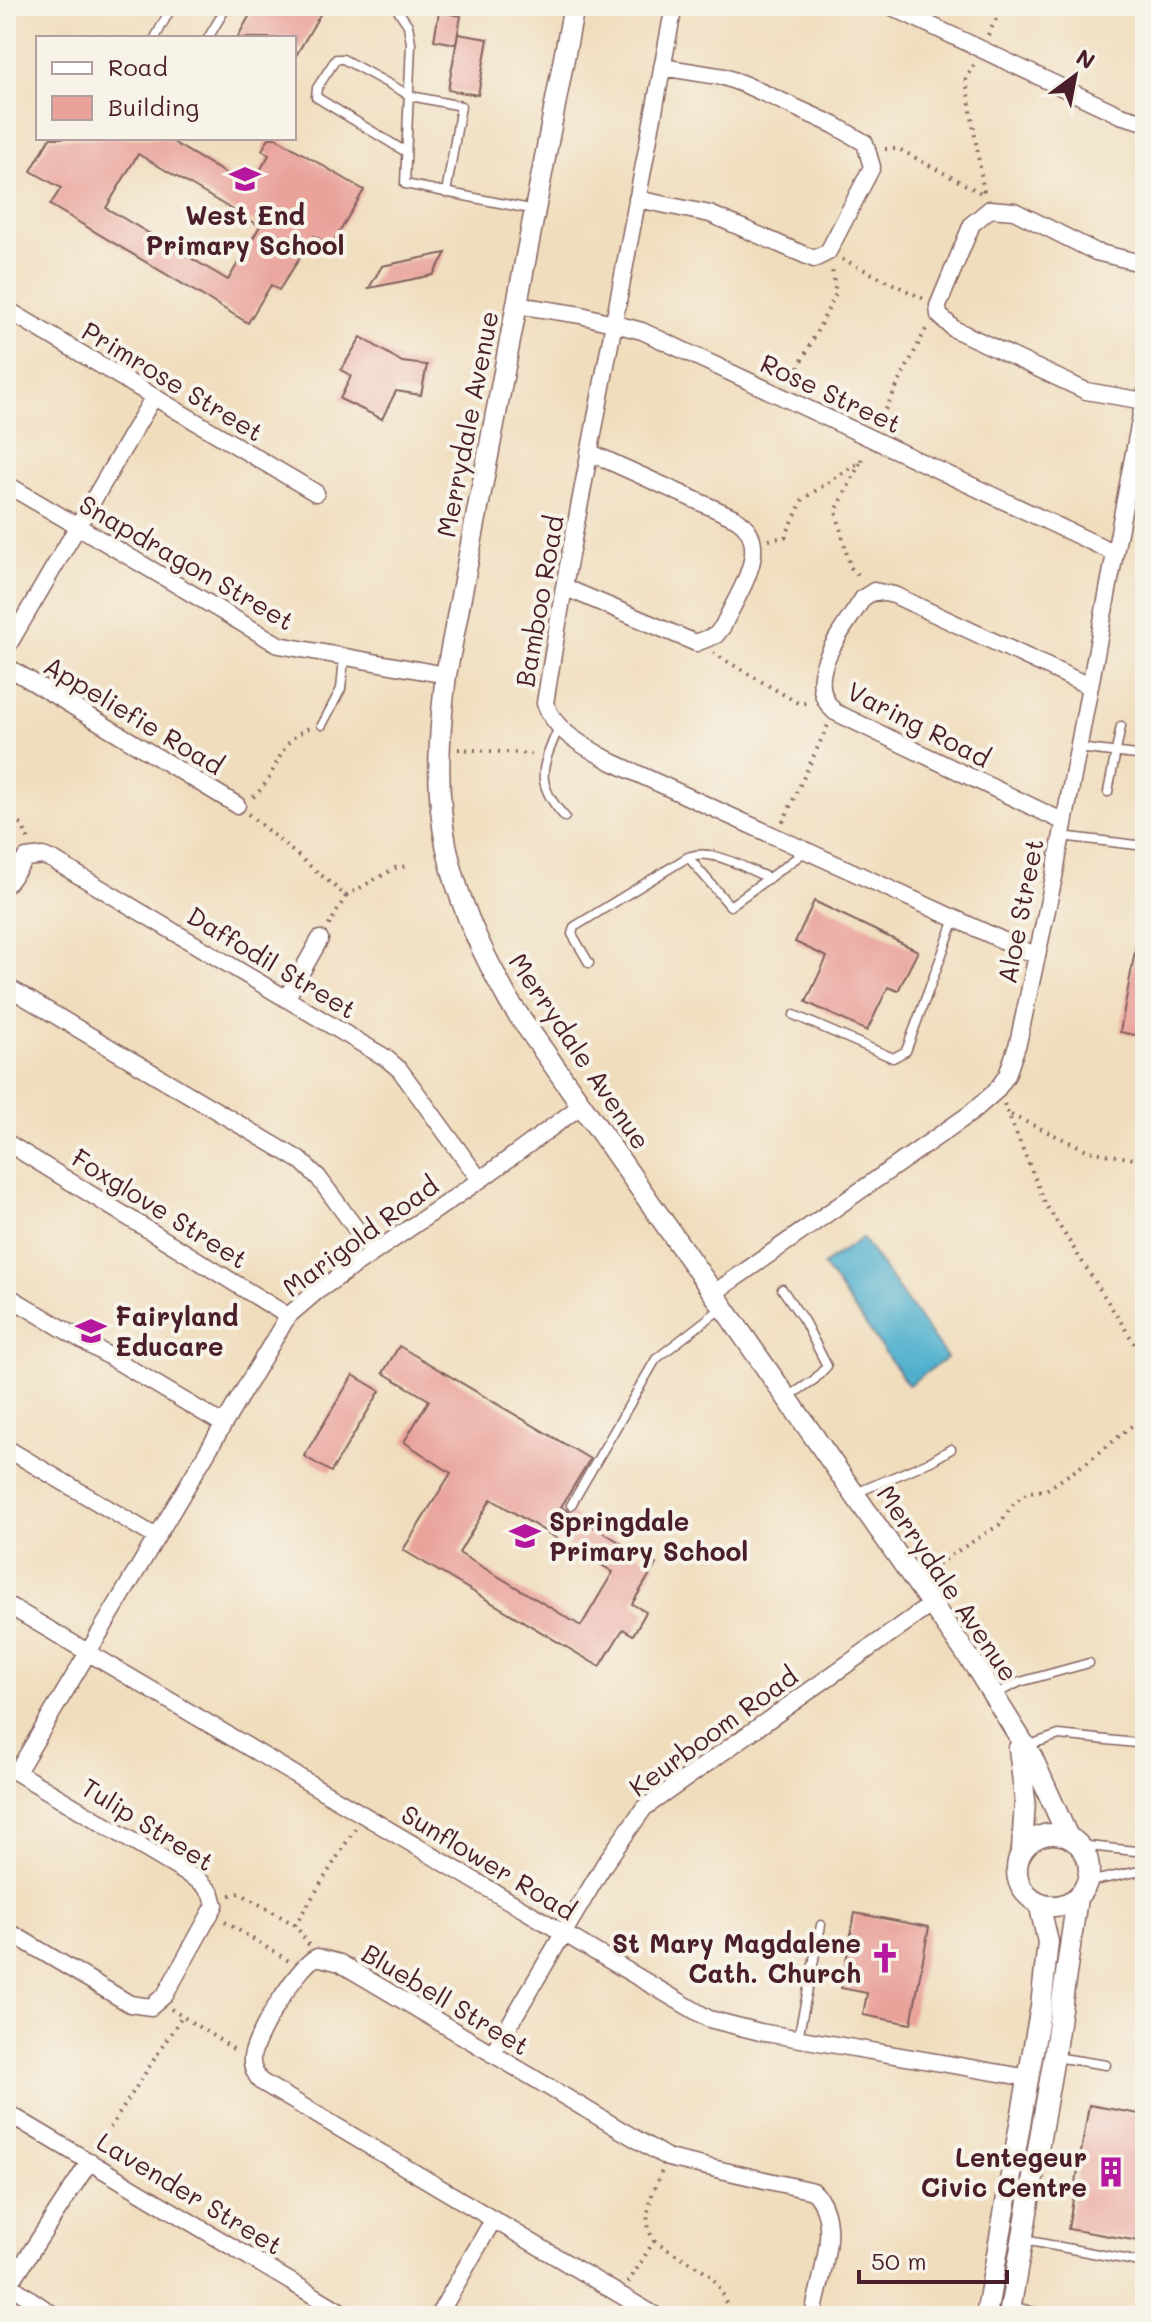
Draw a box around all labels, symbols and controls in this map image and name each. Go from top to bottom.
legend [36,36,296,140]
north arrow [1035,36,1115,116]
text: N [1071,42,1101,75]
text: Road [108,51,168,82]
text: Building [108,91,199,122]
school or university icon: West End Primary School [228,162,262,196]
place label: West End Primary School [145,198,345,262]
street label: Merrydale Avenue [428,308,506,540]
street label: Primrose Street [76,313,270,449]
street label: Rose Street [755,345,907,441]
street label: Snapdragon Street [73,487,301,637]
street label: Bamboo Road [507,513,571,689]
street label: Appeliefie Road [38,648,230,782]
street label: Varing Road [842,673,996,775]
street label: Aloe Street [989,836,1051,986]
street label: Daffodil Street [181,898,363,1026]
street label: Merrydale Avenue [502,946,658,1156]
street label: Foxglove Street [66,1140,254,1276]
street label: Marigold Road [275,1168,445,1304]
place label: Fairyland Educare [115,1299,238,1363]
school or university icon: Fairyland Educare [74,1314,108,1348]
street label: Merrydale Avenue [870,1478,1026,1688]
place label: Springdale Primary School [549,1504,748,1568]
school or university icon: Springdale Primary School [508,1519,542,1553]
street label: Keurboom Road [622,1658,804,1804]
street label: Tulip Street [75,1770,221,1878]
street label: Sunflower Road [395,1797,583,1927]
place label: St Mary Magdalene Cath. Church [612,1926,861,1990]
street label: Bluebell Street [356,1936,536,2062]
church icon: St Mary Magdalene Cath. Church [868,1941,902,1975]
street label: Lavender Street [91,2124,289,2262]
place label: Lentegeur Civic Centre [921,2140,1087,2204]
building icon: Lentegeur Civic Centre [1094,2155,1128,2189]
scale bar [859,2234,1007,2284]
text: 50 m [871,2245,927,2276]

